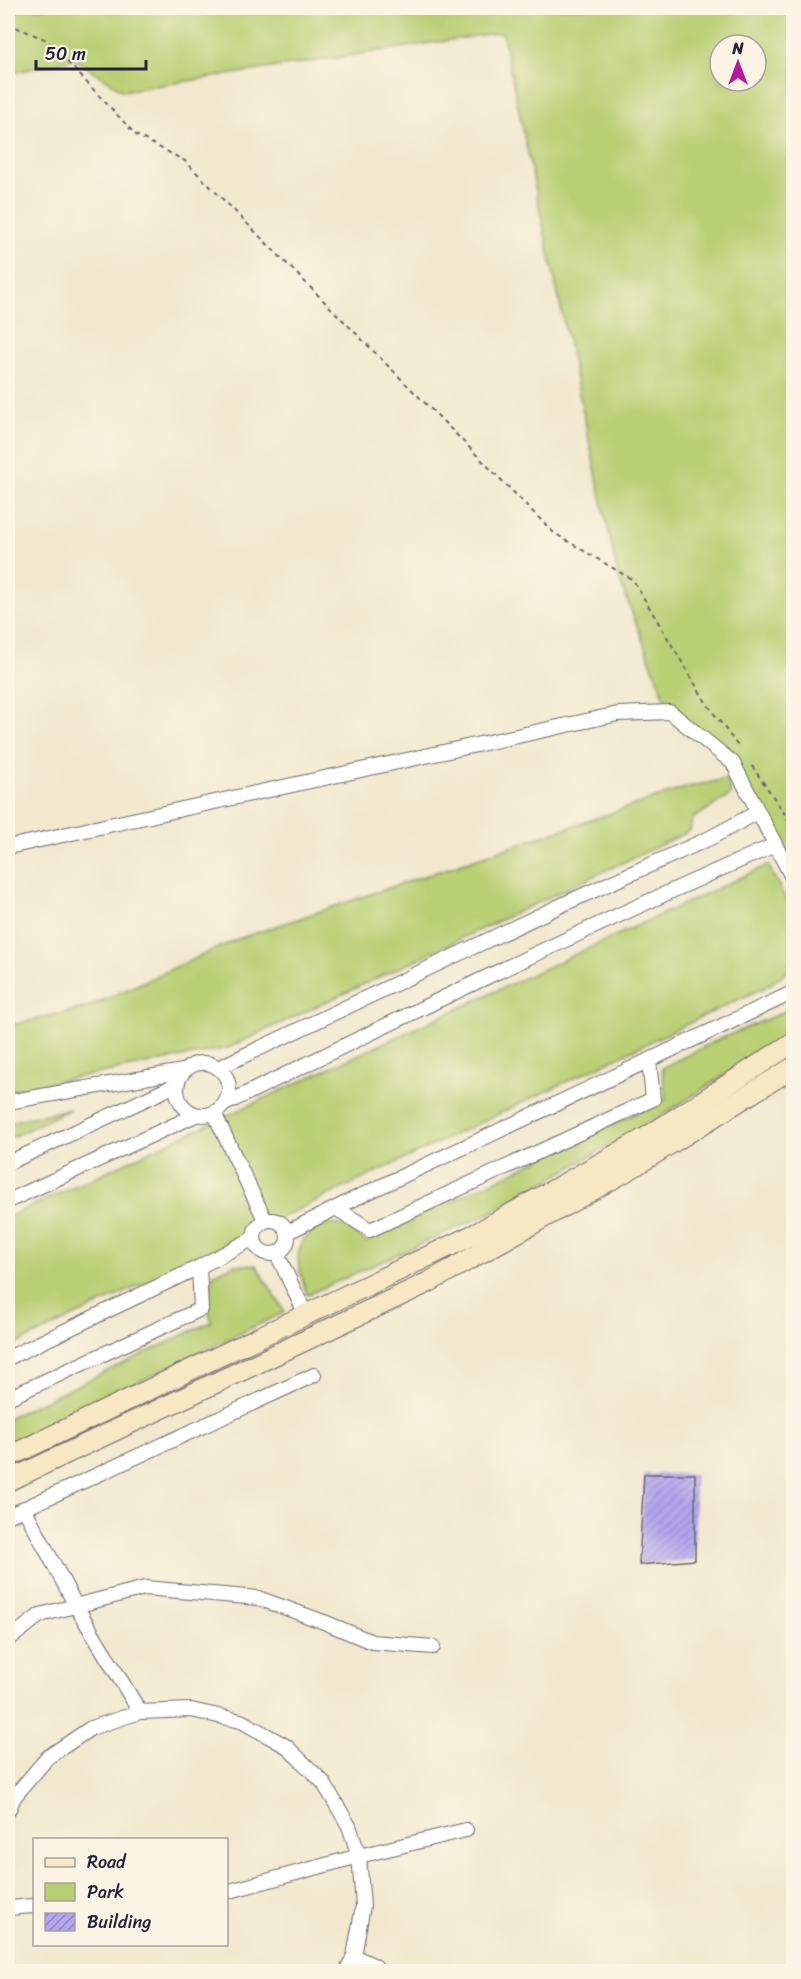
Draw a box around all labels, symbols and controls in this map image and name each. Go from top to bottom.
scale bar [36,33,146,71]
north arrow [708,33,768,93]
text: N [731,34,744,63]
text: 50 m [45,38,86,70]
legend [33,1838,228,1946]
text: Road [87,1846,127,1878]
text: Park [87,1876,124,1908]
text: Building [87,1906,151,1938]

